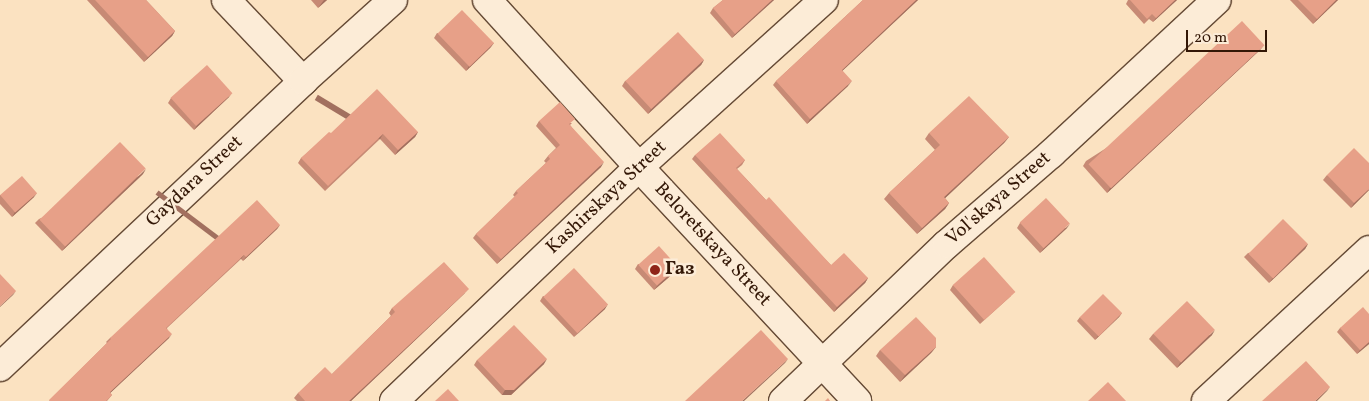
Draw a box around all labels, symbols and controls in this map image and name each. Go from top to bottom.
scale bar [1189,20,1270,52]
text: 20 m [1194,28,1227,49]
street label: Gaydara Street [142,131,248,233]
street label: Kashirskaya Street [542,136,672,260]
street label: Vol'skaya Street [942,147,1056,251]
street label: Beloretskaya Street [649,178,775,312]
place label: Газ [665,259,694,281]
marker: Газ [649,264,661,276]

